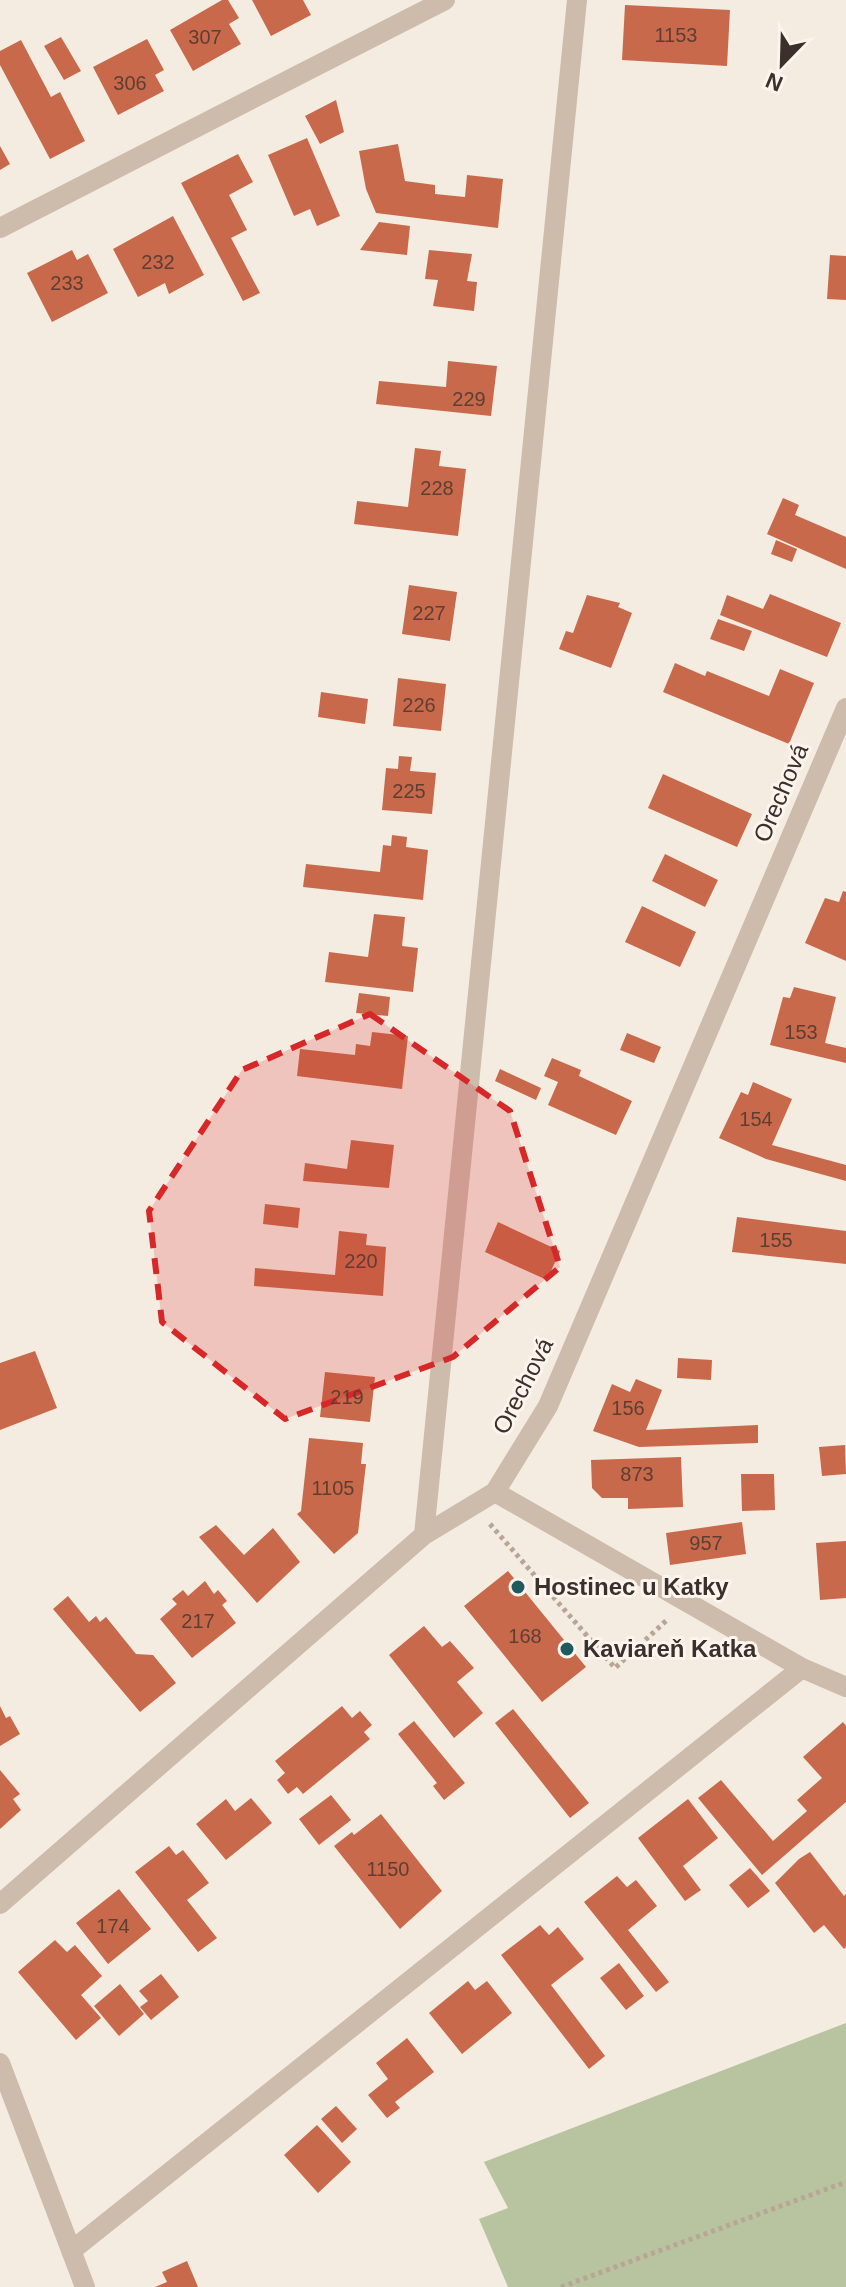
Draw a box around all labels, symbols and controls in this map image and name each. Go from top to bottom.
house number: 1153 [654,24,698,46]
north arrow [742,24,822,104]
house number: 307 [188,26,222,48]
text: N [762,67,787,97]
house number: 306 [113,72,147,94]
house number: 232 [141,251,175,273]
house number: 233 [50,272,84,294]
house number: 229 [452,388,486,410]
house number: 228 [420,477,454,499]
house number: 227 [412,602,446,624]
house number: 226 [402,694,436,716]
street label: Orechová [748,739,814,846]
house number: 225 [392,780,426,802]
house number: 153 [784,1021,818,1043]
house number: 154 [739,1108,773,1130]
house number: 155 [759,1229,793,1251]
house number: 220 [344,1250,378,1272]
street label: Orechová [487,1333,558,1438]
house number: 219 [330,1386,364,1408]
house number: 156 [611,1397,645,1419]
house number: 873 [620,1463,654,1485]
house number: 1105 [311,1477,355,1499]
house number: 957 [689,1532,723,1554]
place label: Hostinec u Katky [534,1573,729,1600]
marker: Hostinec u Katky [509,1578,527,1596]
house number: 217 [181,1610,215,1632]
house number: 168 [508,1625,542,1647]
place label: Kaviareň Katka [583,1635,757,1662]
marker: Kaviareň Katka [558,1640,576,1658]
house number: 1150 [366,1858,410,1880]
house number: 174 [96,1915,130,1937]

